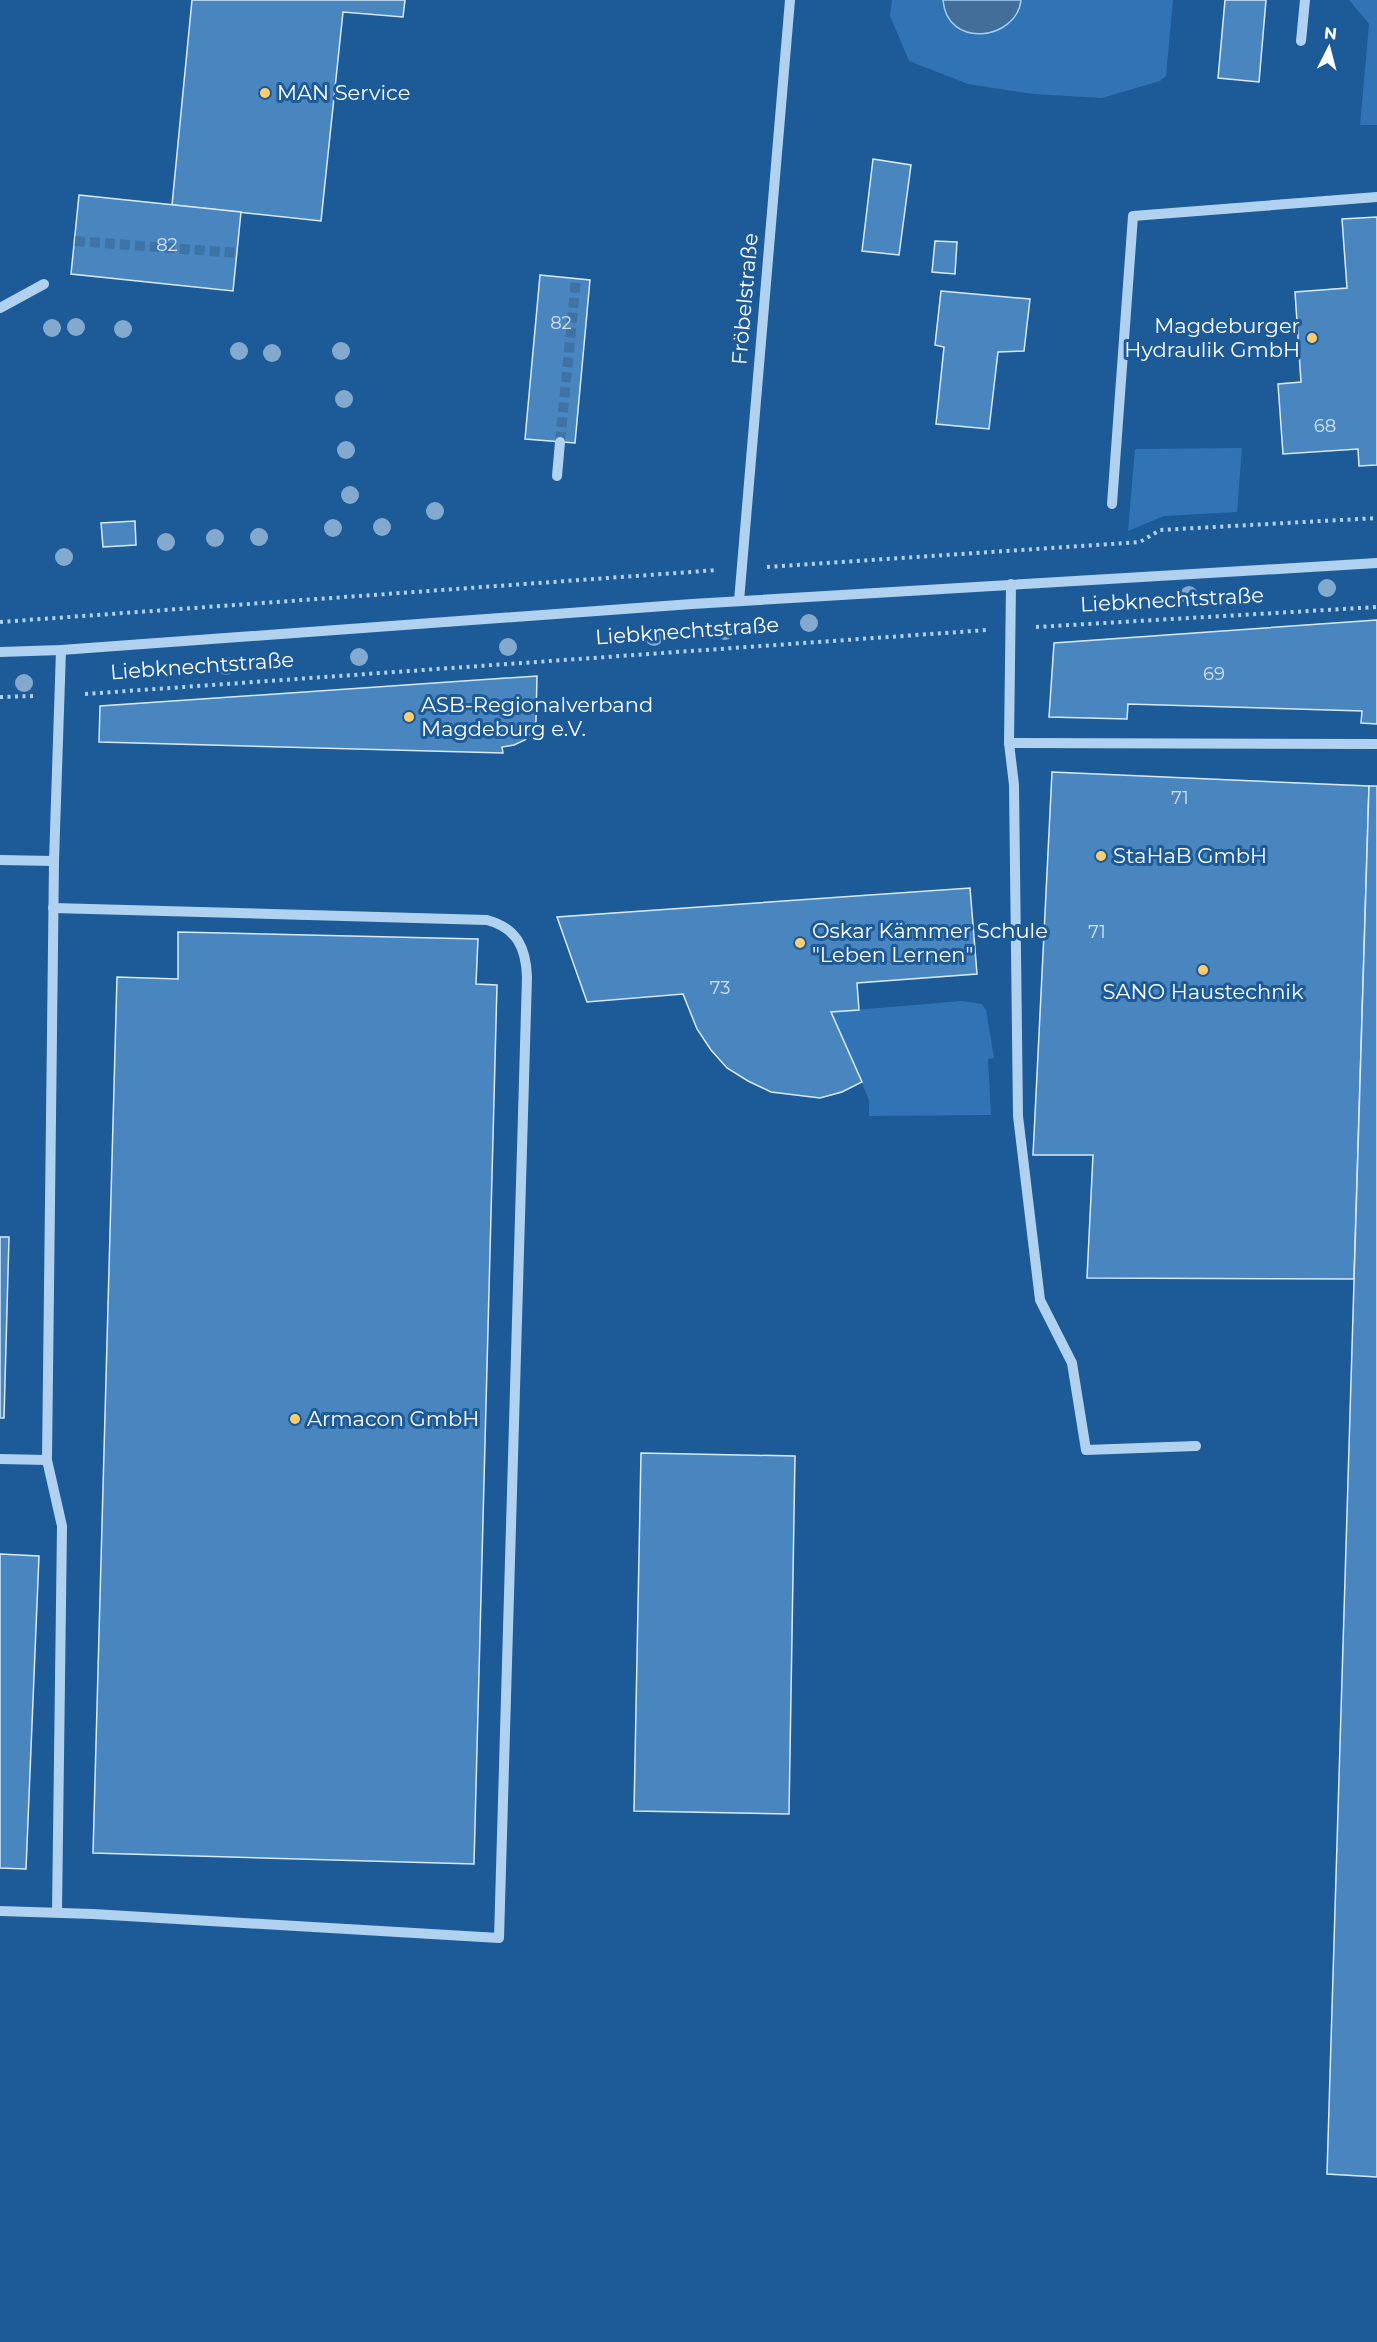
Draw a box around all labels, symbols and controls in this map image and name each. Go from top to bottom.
north arrow [1299,18,1359,78]
text: N [1323,23,1338,44]
place label: MAN Service [277,80,410,105]
marker: MAN Service [258,86,272,100]
street label: Fröbelstraße [726,232,763,366]
house number: 82 [156,234,178,256]
house number: 82 [550,312,572,334]
place label: Magdeburger Hydraulik GmbH [1124,313,1300,362]
marker: Magdeburger Hydraulik GmbH [1305,331,1319,345]
house number: 68 [1314,415,1336,437]
street label: Liebknechtstraße [1079,582,1265,617]
street label: Liebknechtstraße [594,612,780,649]
street label: Liebknechtstraße [109,647,295,684]
house number: 69 [1203,663,1225,685]
place label: ASB-Regionalverband Magdeburg e.V. [421,692,653,741]
marker: ASB-Regionalverband Magdeburg e.V. [402,710,416,724]
house number: 71 [1171,787,1189,809]
place label: StaHaB GmbH [1113,843,1267,868]
marker: StaHaB GmbH [1094,849,1108,863]
place label: Oskar Kämmer Schule "Leben Lernen" [812,918,1048,967]
house number: 71 [1088,921,1106,943]
marker: Oskar Kämmer Schule "Leben Lernen" [793,936,807,950]
marker: SANO Haustechnik [1196,963,1210,977]
house number: 73 [710,977,730,999]
place label: SANO Haustechnik [1102,979,1304,1004]
place label: Armacon GmbH [307,1406,479,1431]
marker: Armacon GmbH [288,1412,302,1426]

